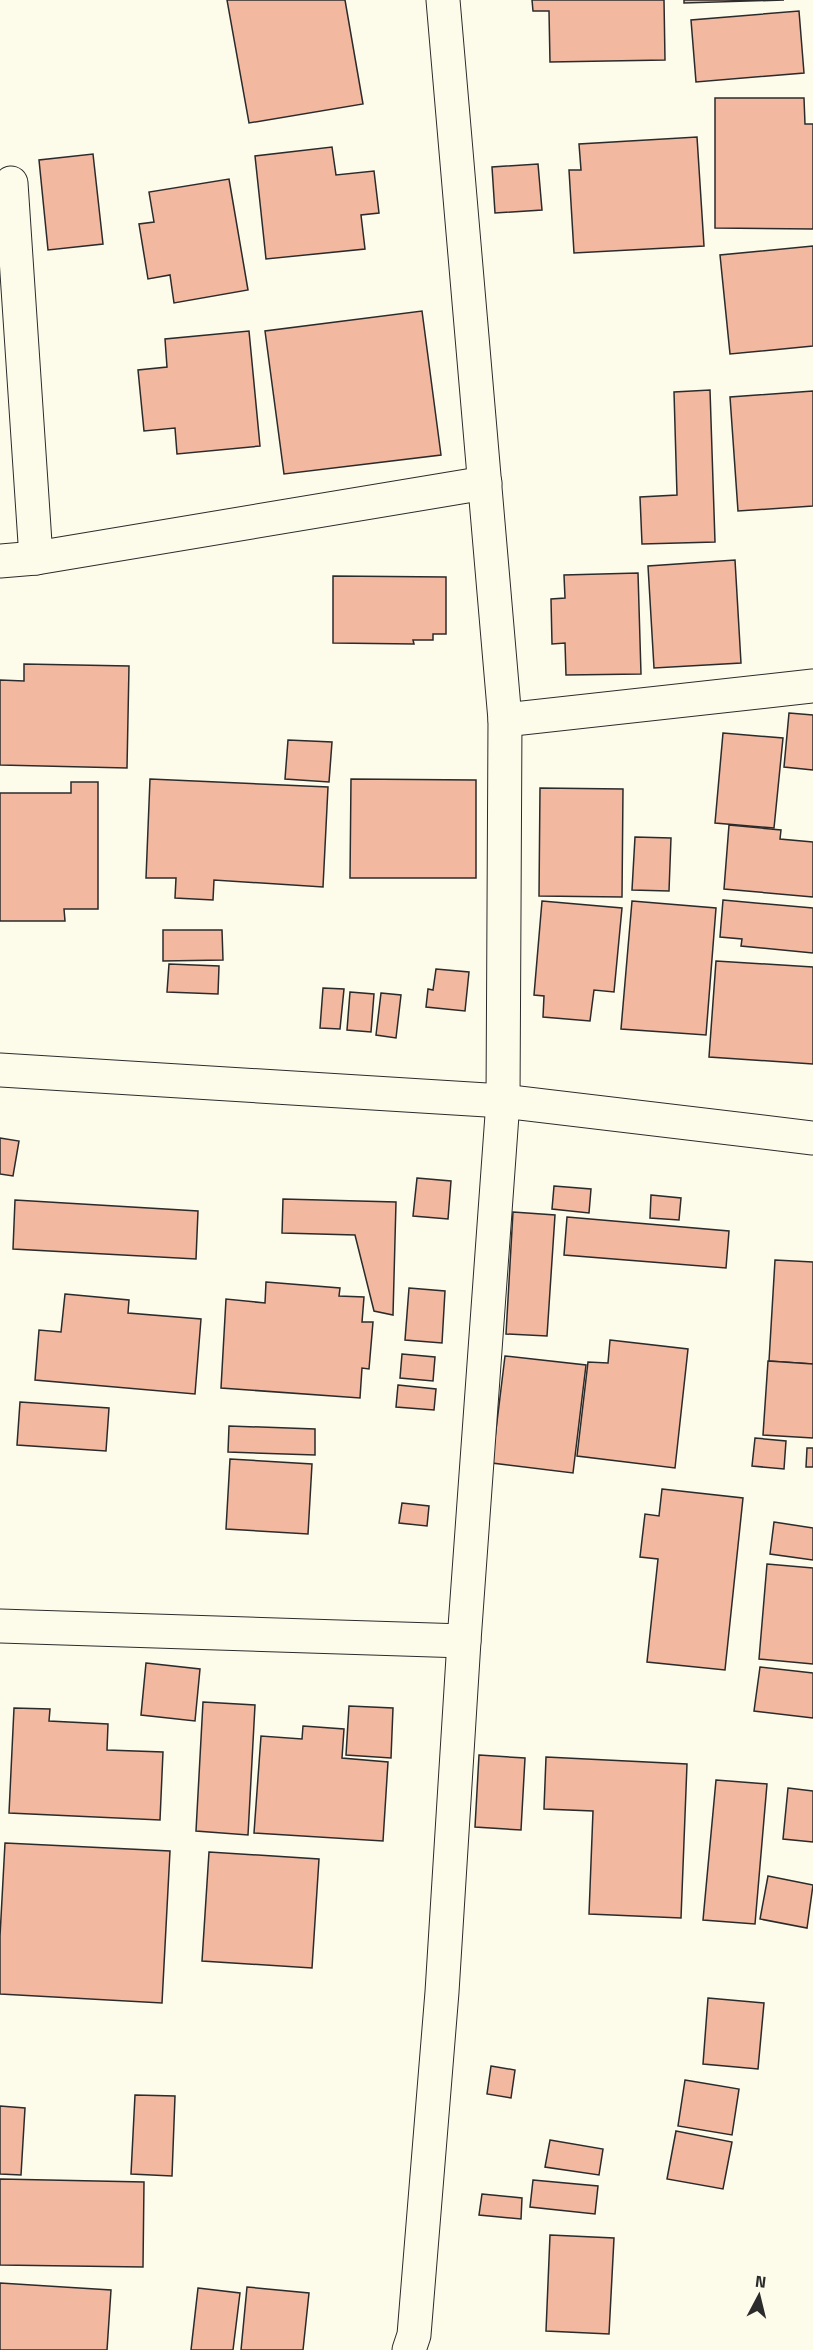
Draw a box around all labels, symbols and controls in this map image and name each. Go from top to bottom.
north arrow [729,2266,789,2326]
text: N [754,2269,768,2294]

